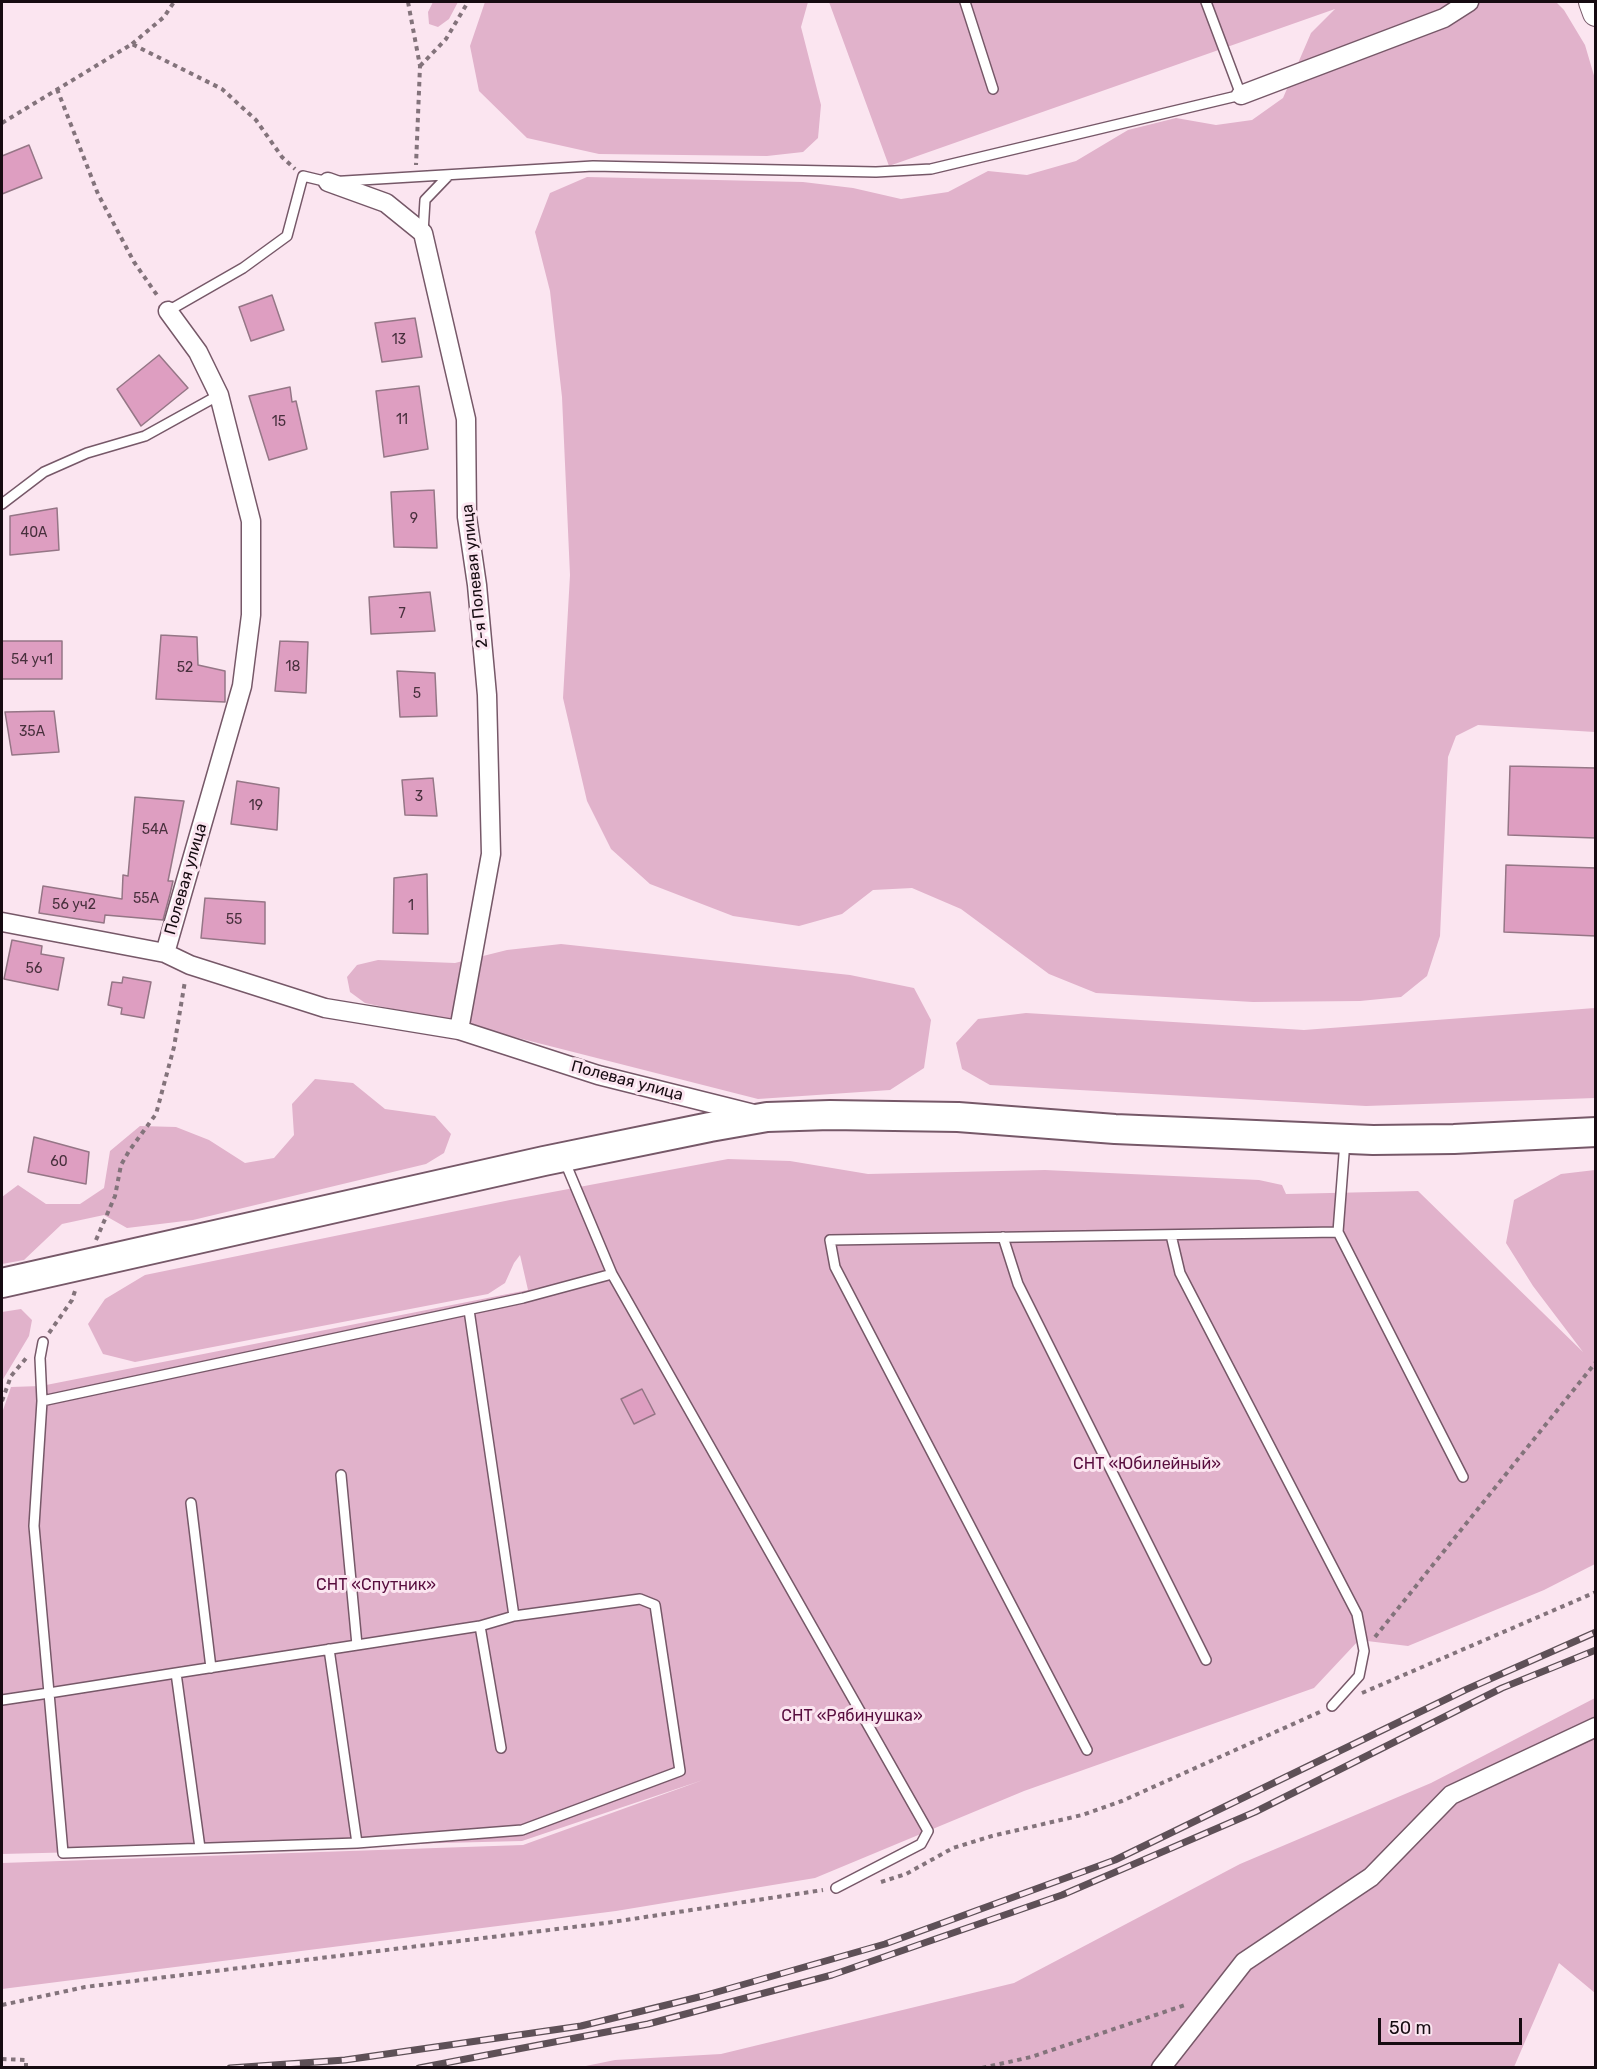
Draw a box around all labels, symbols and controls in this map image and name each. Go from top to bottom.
house number: 13 [392,332,406,348]
house number: 11 [396,412,408,428]
house number: 15 [272,414,286,430]
street label: 2-я Полевая улица [458,503,492,649]
house number: 9 [410,511,418,527]
house number: 40А [21,525,47,541]
house number: 7 [398,606,406,622]
house number: 54 уч1 [11,652,53,668]
house number: 18 [286,659,300,675]
house number: 52 [177,660,193,676]
house number: 5 [413,686,421,702]
house number: 35А [19,724,45,740]
house number: 3 [415,789,423,805]
house number: 19 [249,798,263,814]
street label: Полевая улица [161,821,211,937]
house number: 54А [142,822,168,838]
house number: 55А [133,891,159,907]
house number: 56 уч2 [52,897,96,913]
house number: 1 [408,898,414,914]
house number: 55 [226,912,242,928]
house number: 56 [26,961,42,977]
street label: Полевая улица [569,1057,685,1105]
house number: 60 [50,1154,68,1170]
park label: СНТ «Юбилейный» [1073,1454,1221,1474]
park label: СНТ «Спутник» [316,1575,436,1595]
park label: СНТ «Рябинушка» [781,1706,923,1726]
scale bar [1381,2006,1525,2044]
text: 50 m [1389,2017,1432,2039]

